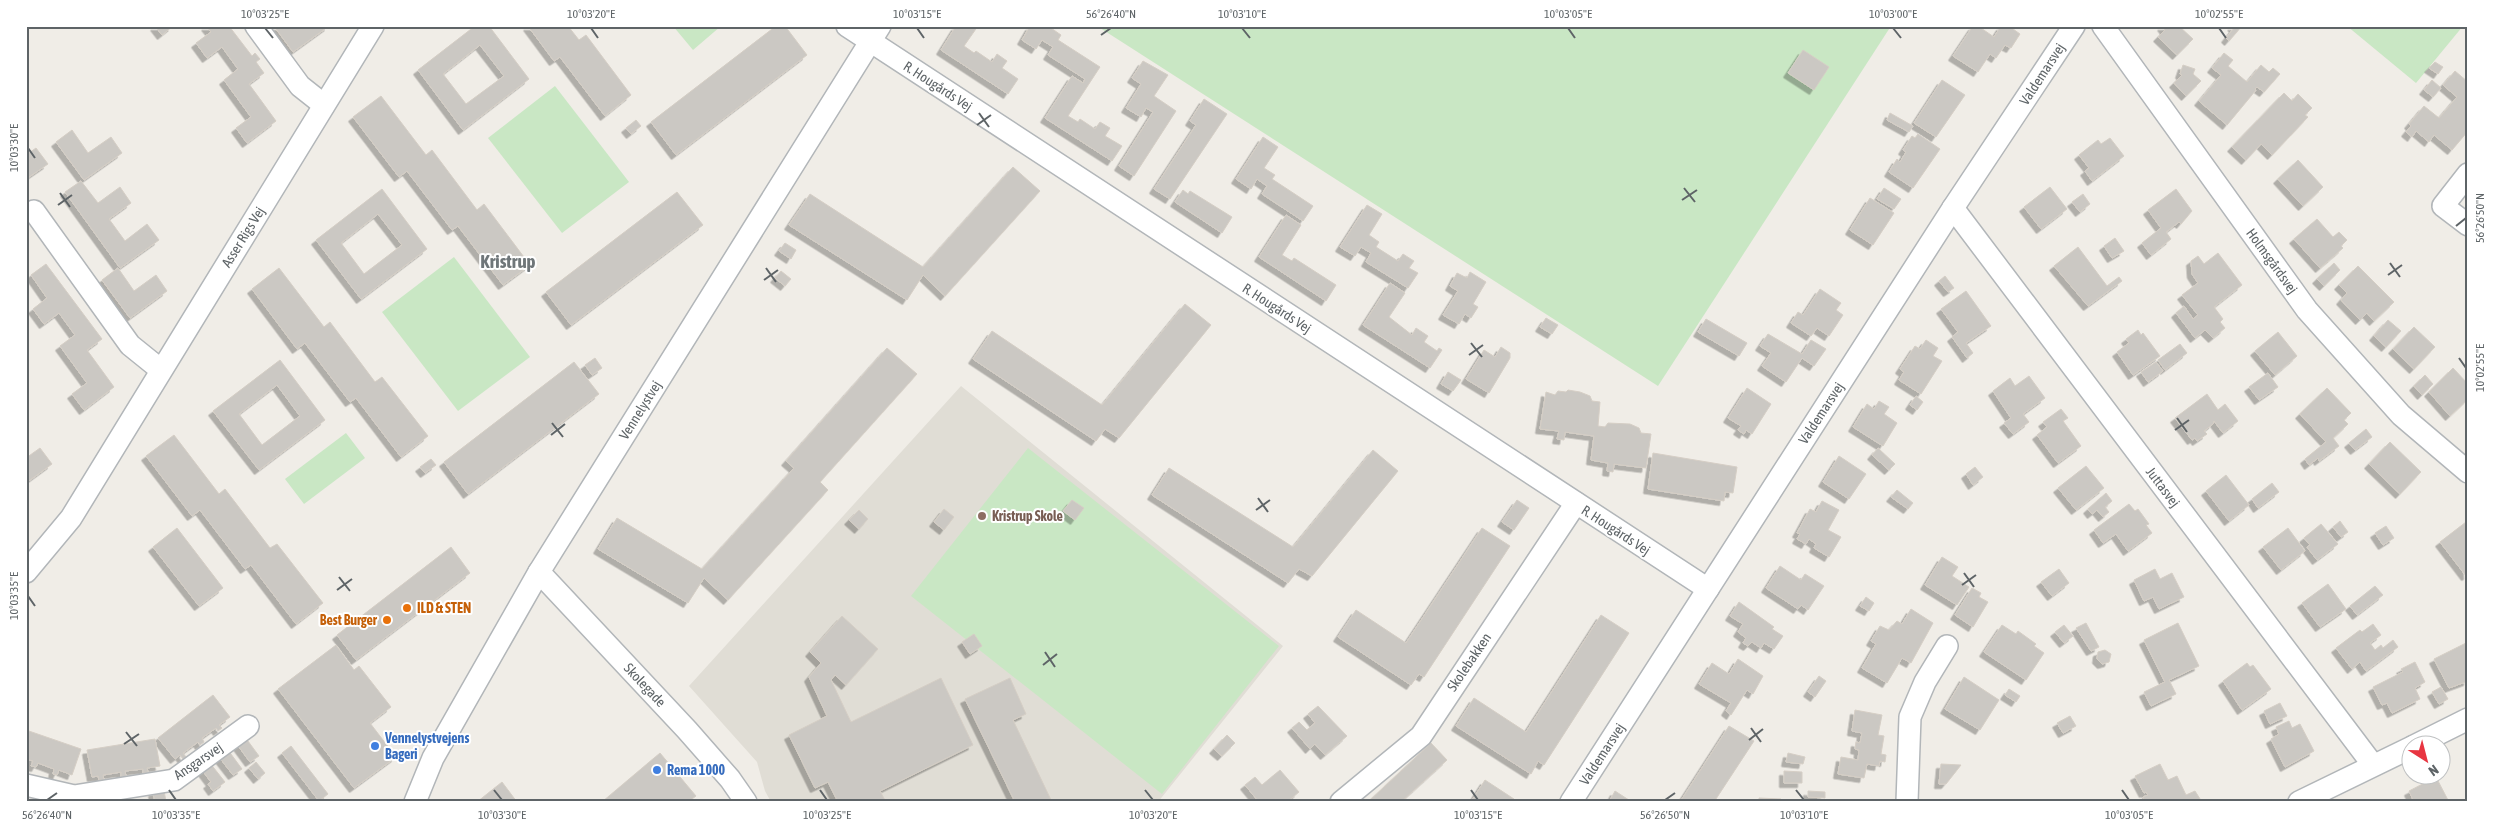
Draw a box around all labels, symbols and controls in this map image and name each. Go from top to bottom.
text: 10°03'25"E [241,7,289,21]
text: 10°03'20"E [567,7,615,21]
text: 10°03'15"E [893,7,941,21]
text: 56°26'40"N [1086,7,1136,21]
text: 10°03'10"E [1218,7,1266,21]
text: 10°03'05"E [1544,7,1592,21]
text: 10°03'00"E [1869,7,1917,21]
text: 10°02'55"E [2195,7,2243,21]
street label: Valdemarsvej [2016,40,2068,108]
street label: R. Hougårds Vej [901,58,975,114]
text: 10°03'30"E [7,124,21,172]
text: 56°26'50"N [2473,193,2487,243]
street label: Asser Rigs Vej [218,204,268,270]
street label: Holmsgårdsvej [2243,225,2301,297]
district label: Kristrup [480,250,536,272]
street label: R. Hougårds Vej [1240,280,1314,336]
text: 10°02'55"E [2473,344,2487,392]
street label: Vennelystvej [616,378,664,442]
street label: Valdemarsvej [1795,379,1847,447]
street label: Juttasvej [2143,464,2183,510]
street label: R. Hougårds Vej [1579,502,1653,558]
place label: Kristrup Skole [992,508,1063,524]
marker: Kristrup Skole [976,510,988,522]
text: 10°03'35"E [7,572,21,620]
place label: ILD & STEN [417,600,471,616]
marker: ILD & STEN [401,602,413,614]
place label: Best Burger [320,612,378,628]
marker: Best Burger [381,614,393,626]
street label: Skolebakken [1444,630,1494,694]
street label: Skolegade [621,660,669,710]
street label: Valdemarsvej [1576,720,1628,788]
place label: Vennelystvejens Bageri [384,730,469,762]
north arrow [2402,736,2452,786]
street label: Ansgarsvej [171,739,225,783]
marker: Vennelystvejens Bageri [369,740,381,752]
place label: Rema 1000 [667,762,726,778]
text: N [2426,762,2442,779]
marker: Rema 1000 [651,764,663,776]
text: 56°26'40"N [22,808,72,822]
text: 10°03'35"E [152,808,200,822]
text: 10°03'30"E [478,808,526,822]
text: 10°03'25"E [803,808,851,822]
text: 10°03'20"E [1129,808,1177,822]
text: 10°03'15"E [1454,808,1502,822]
text: 56°26'50"N [1640,808,1690,822]
text: 10°03'10"E [1780,808,1828,822]
text: 10°03'05"E [2105,808,2153,822]

